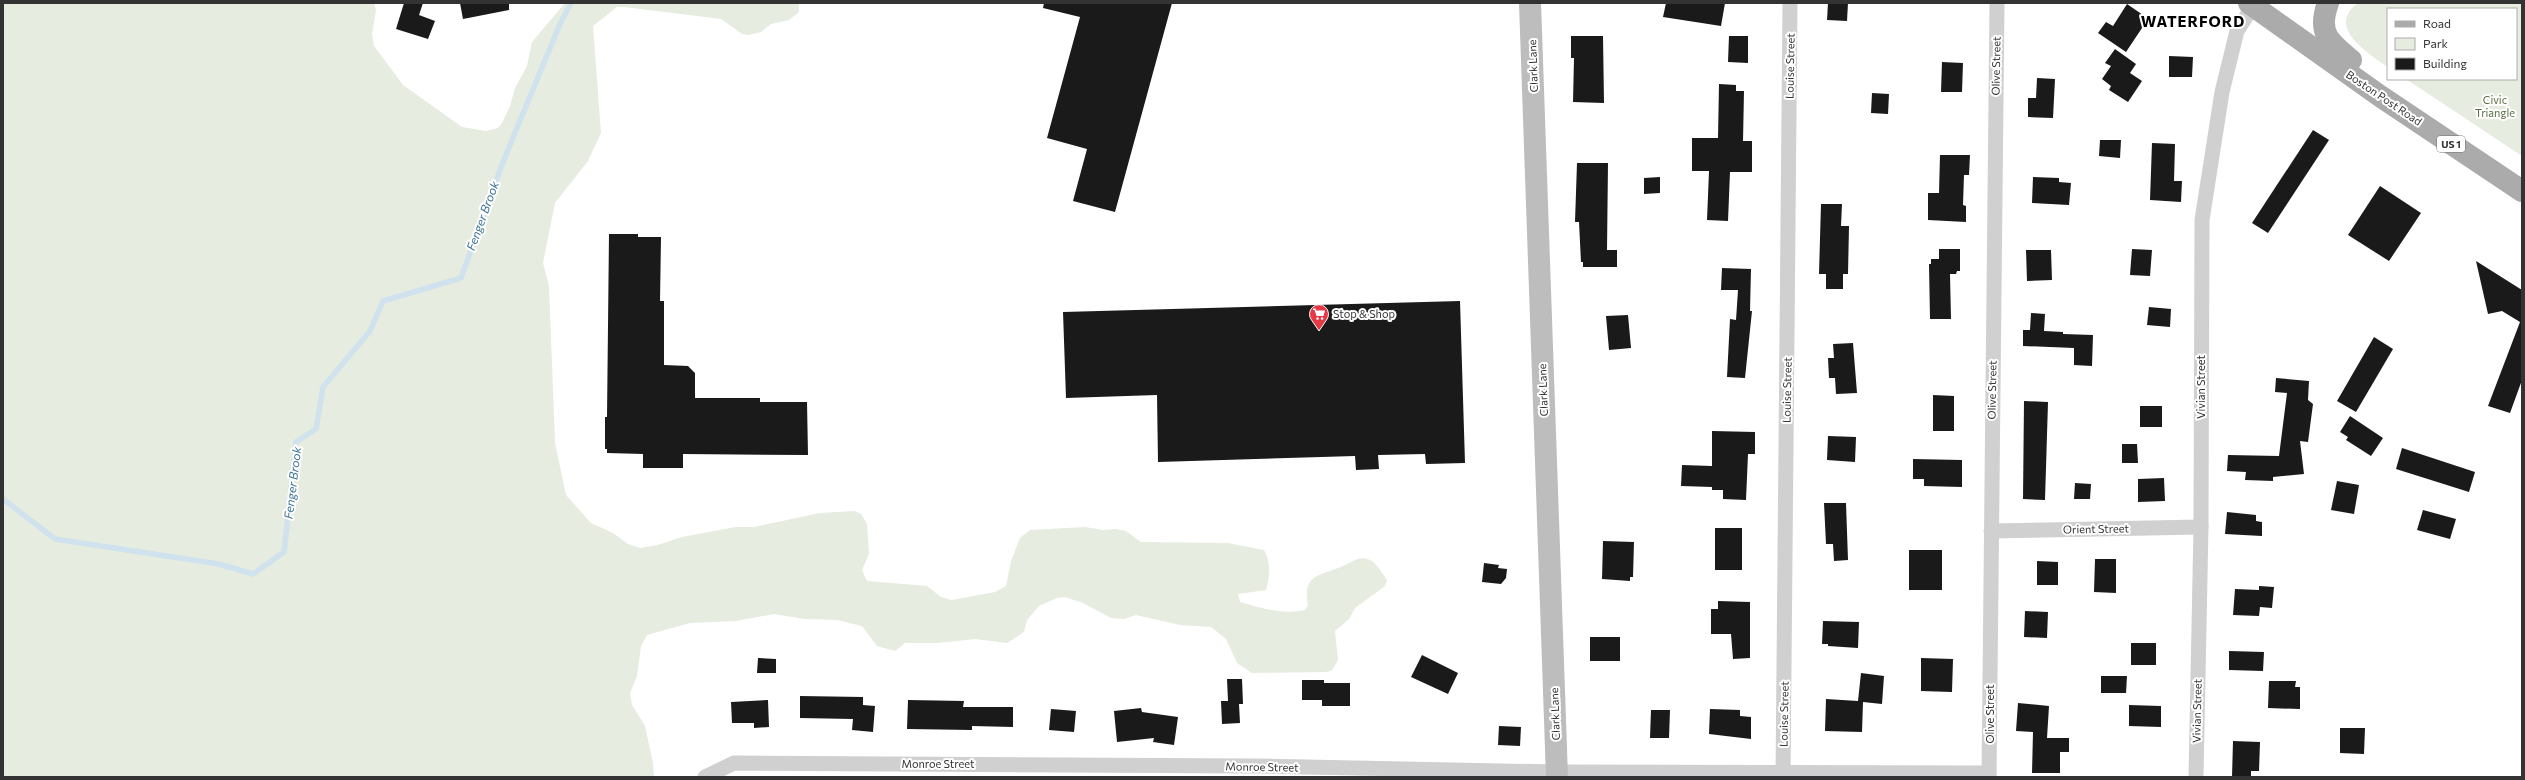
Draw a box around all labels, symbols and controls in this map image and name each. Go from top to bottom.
legend [2387,8,2517,80]
district label: WATERFORD [2141,12,2245,30]
text: Road [2423,16,2451,30]
street label: Louise Street [1782,32,1797,99]
street label: Olive Street [1988,36,2003,96]
text: Park [2423,36,2449,50]
street label: Clark Lane [1525,39,1540,93]
text: Building [2423,56,2467,70]
street label: Boston Post Road [2344,67,2425,128]
park label: Civic Triangle [2475,93,2515,119]
road number: US 1 [2437,136,2465,152]
water label: Fenger Brook [463,179,501,252]
supermarket icon: Stop & Shop [1308,303,1330,331]
place label: Stop & Shop [1333,307,1395,320]
street label: Vivian Street [2194,354,2207,419]
street label: Louise Street [1779,356,1794,423]
street label: Olive Street [1984,360,1999,420]
street label: Clark Lane [1535,363,1550,417]
water label: Fenger Brook [281,445,303,520]
street label: Orient Street [2063,521,2130,536]
street label: Vivian Street [2189,678,2204,743]
street label: Louise Street [1776,680,1791,747]
street label: Olive Street [1983,684,1996,744]
street label: Clark Lane [1547,687,1562,741]
street label: Monroe Street [901,757,975,770]
street label: Monroe Street [1225,759,1299,774]

